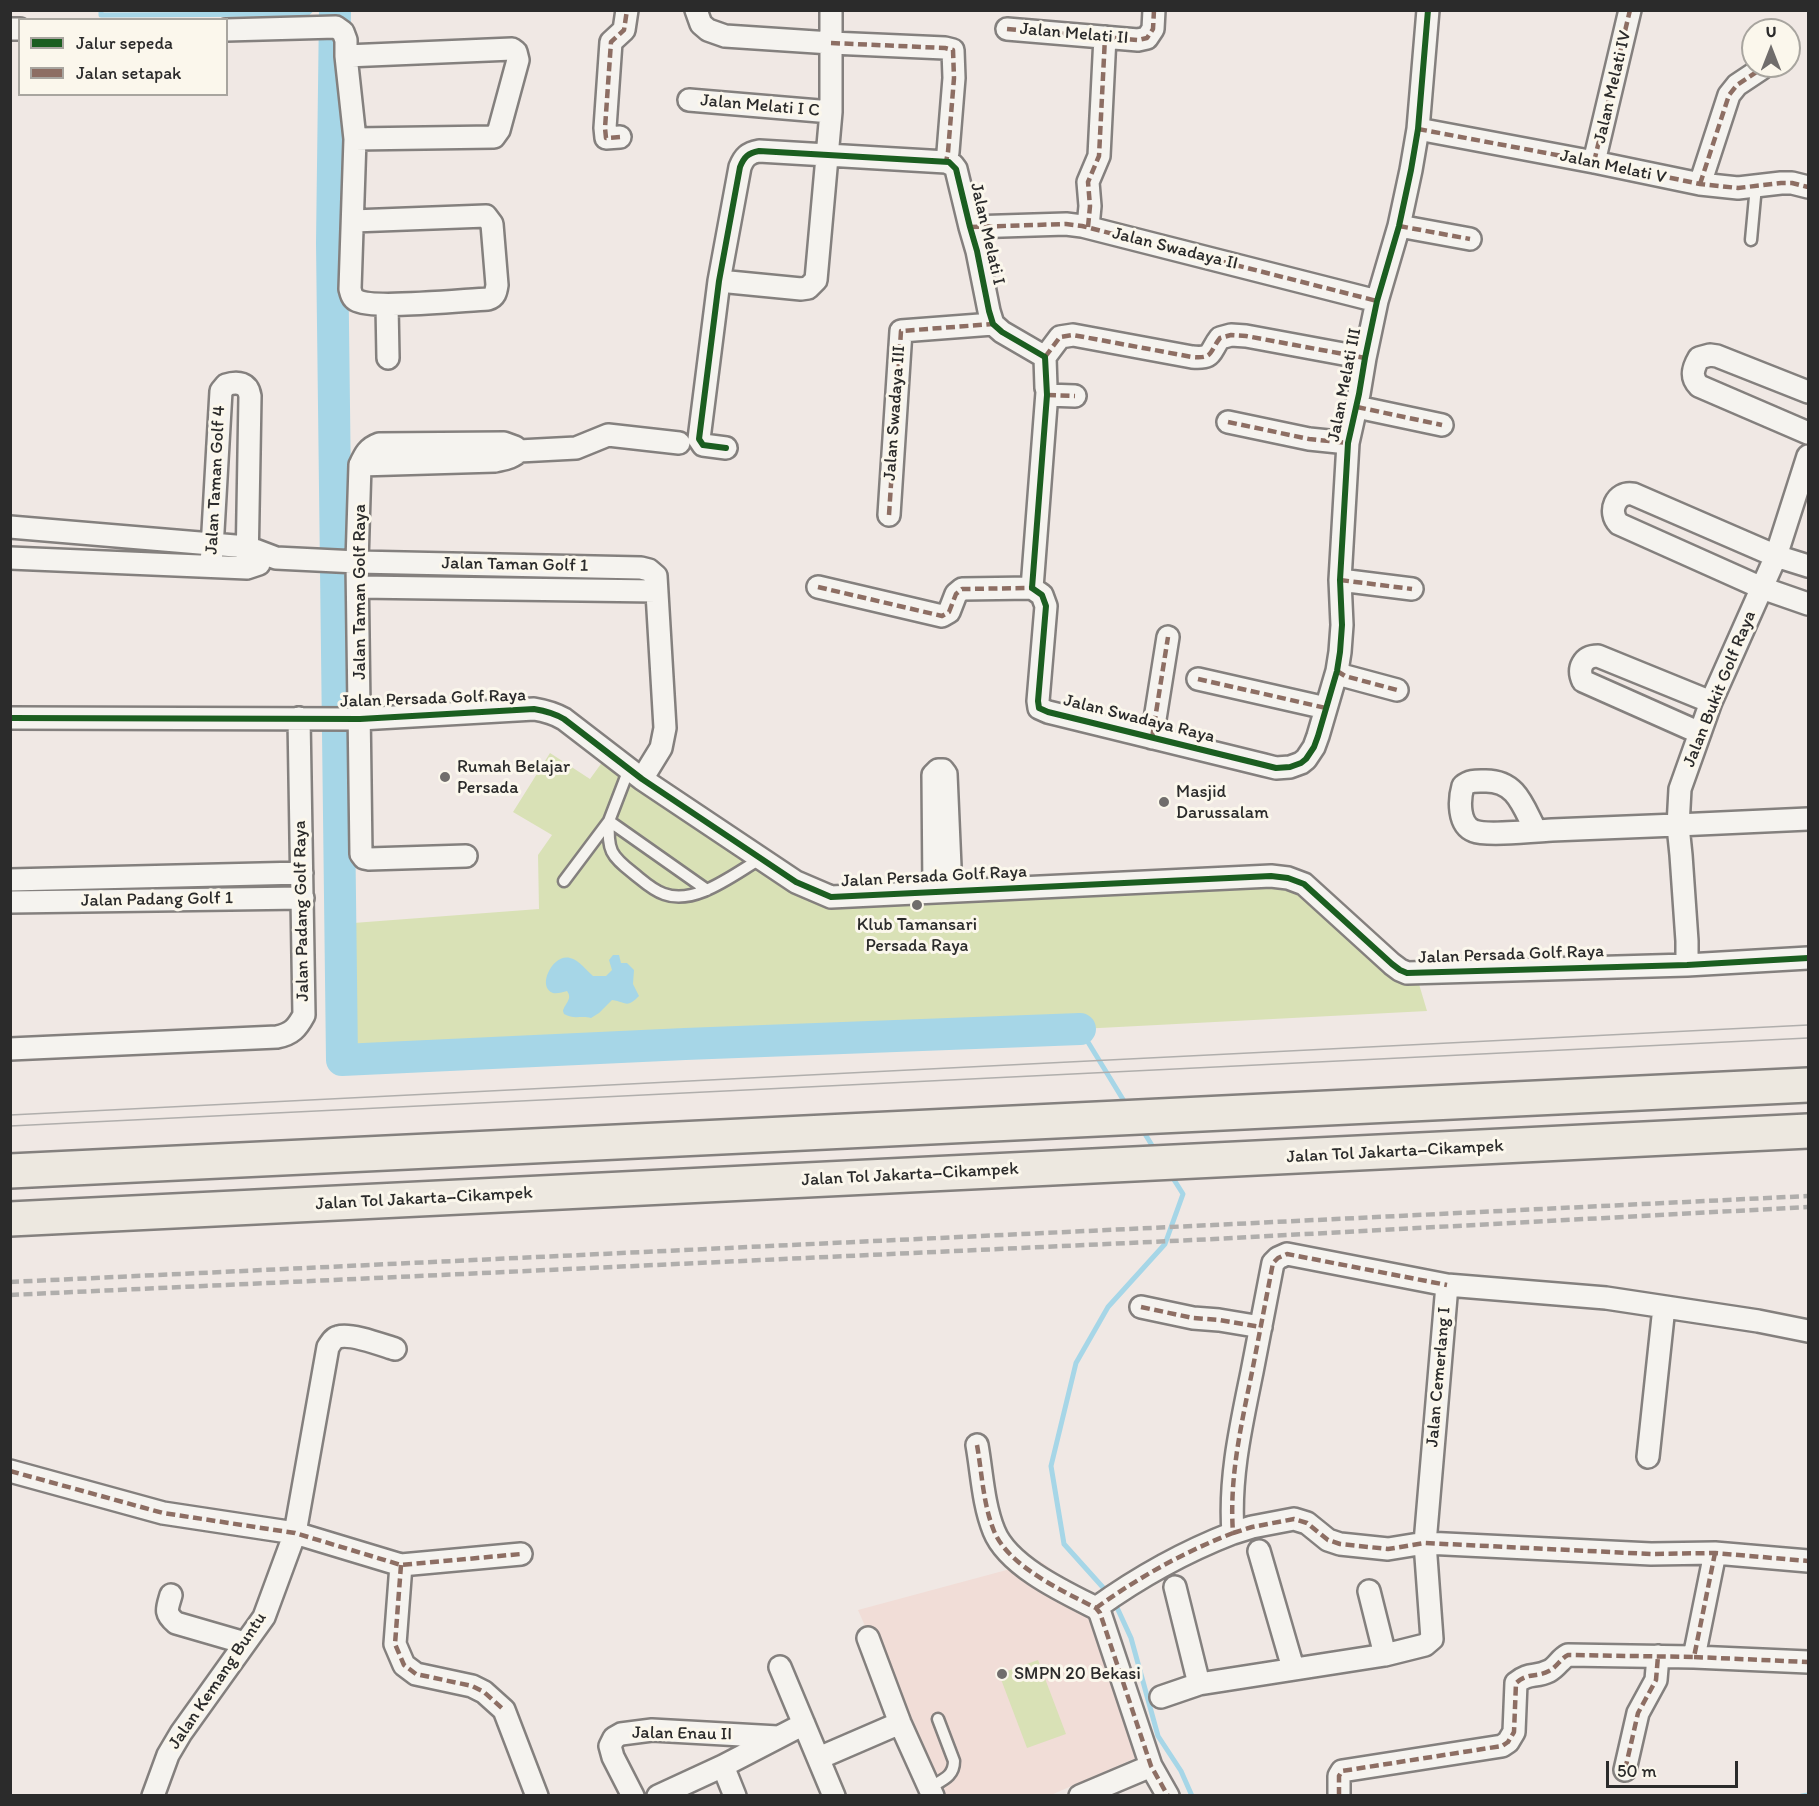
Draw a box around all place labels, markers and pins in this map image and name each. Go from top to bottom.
place label: Rumah Belajar Persada [457,756,570,798]
marker: Rumah Belajar Persada [438,770,452,784]
place label: Masjid Darussalam [1176,781,1269,824]
marker: Masjid Darussalam [1157,795,1171,809]
marker: Klub Tamansari Persada Raya [910,898,924,912]
place label: Klub Tamansari Persada Raya [857,914,977,956]
place label: SMPN 20 Bekasi [1014,1663,1141,1685]
marker: SMPN 20 Bekasi [995,1667,1009,1681]

